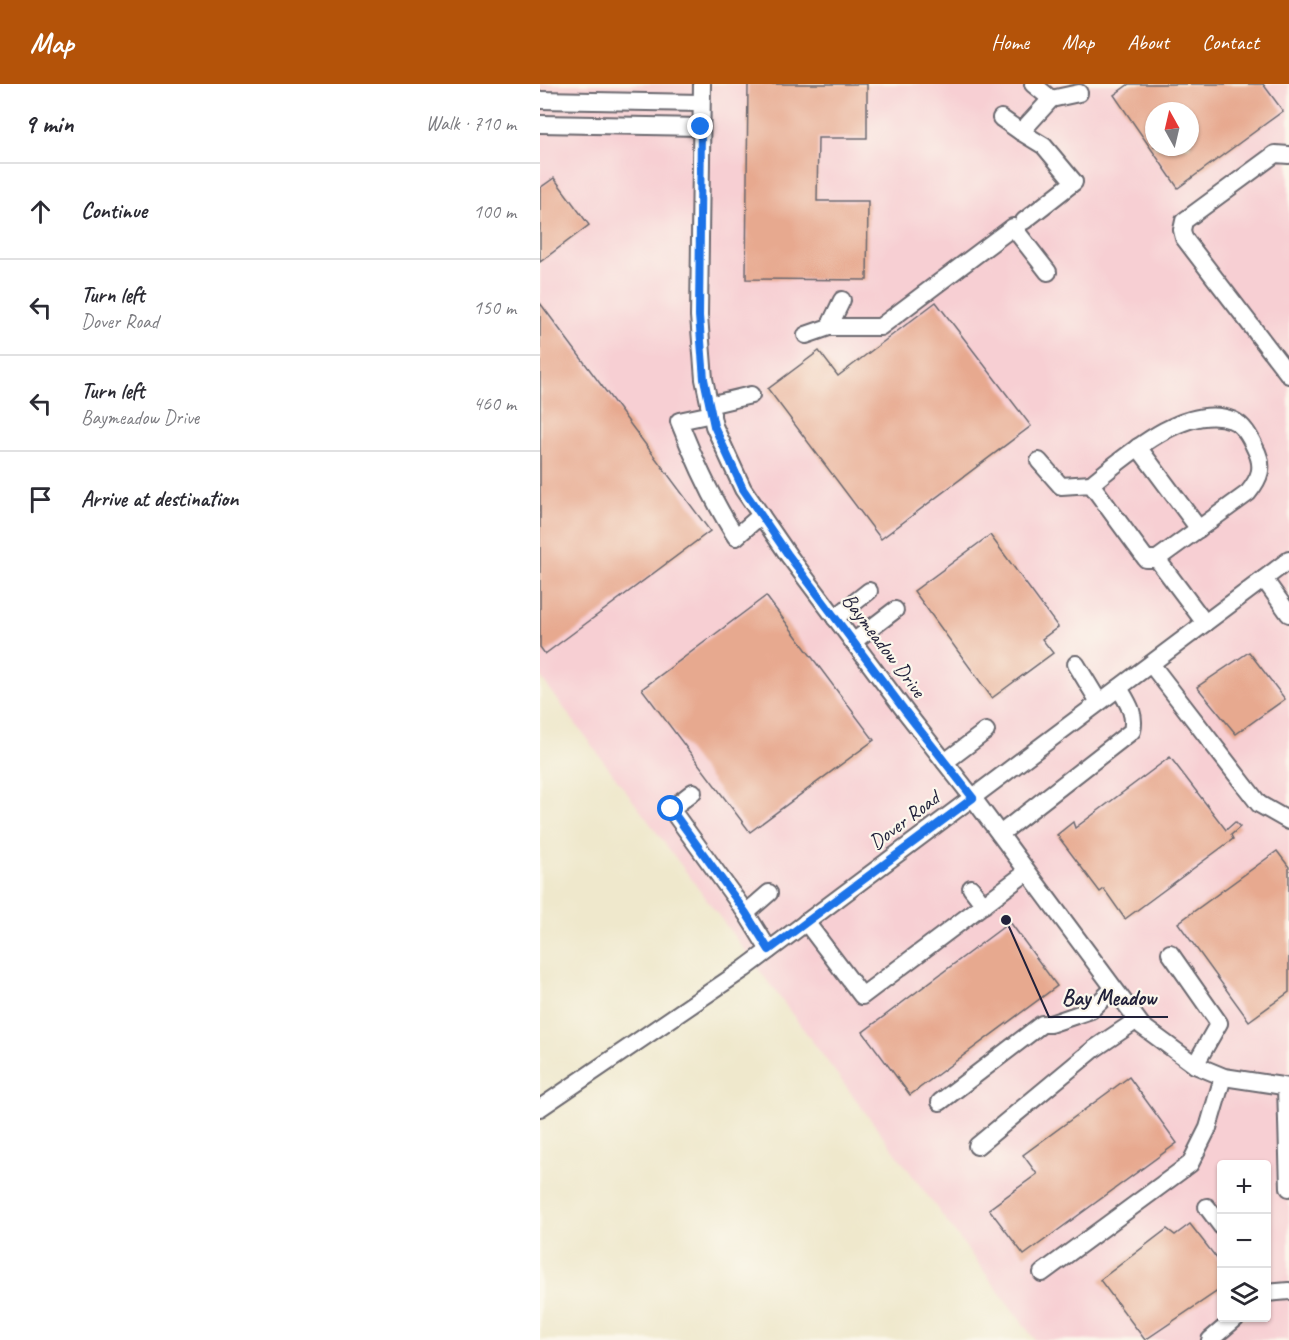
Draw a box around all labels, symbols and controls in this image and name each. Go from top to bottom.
text: Map [30,25,73,60]
text: Home [991,29,1029,55]
text: Map [1062,29,1094,55]
text: About [1127,29,1169,55]
text: Contact [1202,29,1259,55]
north arrow [1145,102,1199,156]
text: 9 min [24,107,74,140]
text: Walk · 710 m [426,111,516,136]
route end [687,113,713,139]
icon: ahead [24,195,57,228]
text: Continue [81,197,147,225]
text: 100 m [473,199,516,224]
text: Turn left [81,281,145,309]
icon: left [24,291,57,324]
text: 150 m [473,295,516,320]
text: Dover Road [81,309,159,334]
text: Turn left [81,377,145,405]
icon: left [24,387,57,420]
text: 460 m [473,391,516,416]
text: Baymeadow Drive [81,405,199,430]
icon: arrive [24,483,57,516]
text: Arrive at destination [81,485,238,513]
street label: Baymeadow Drive [836,588,932,703]
street label: Dover Road [864,783,947,855]
route start [657,795,683,821]
callout: Bay Meadow [1049,977,1168,1017]
text: Bay Meadow [1062,984,1158,1012]
map controls [1217,1160,1271,1322]
button: + [1217,1160,1271,1214]
button: − [1217,1214,1271,1268]
button: layers [1217,1268,1271,1322]

